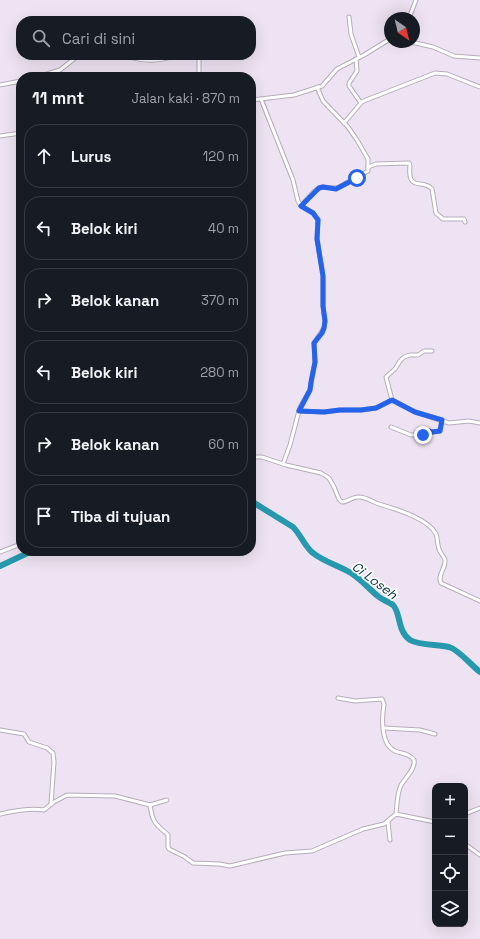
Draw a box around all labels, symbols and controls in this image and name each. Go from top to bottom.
north arrow [384,12,420,48]
search box [16,16,256,60]
icon: search [30,27,52,49]
text: Cari di sini [62,29,135,48]
text: 11 mnt [32,87,84,109]
text: Jalan kaki · 870 m [132,90,240,107]
icon: ahead [33,145,55,167]
text: Lurus [71,147,111,166]
text: 120 m [203,148,239,165]
route start [348,169,366,187]
icon: left [33,217,55,239]
text: Belok kiri [71,219,137,238]
text: 40 m [208,220,239,237]
icon: right [33,289,55,311]
text: Belok kanan [71,291,159,310]
text: 370 m [201,292,239,309]
icon: left [33,361,55,383]
text: Belok kiri [71,363,137,382]
text: 280 m [200,364,239,381]
route end [414,426,432,444]
icon: right [33,433,55,455]
text: Belok kanan [71,435,159,454]
text: 60 m [208,436,239,453]
icon: arrive [33,505,55,527]
text: Tiba di tujuan [71,507,170,526]
water label: Ci Loseh [349,558,402,604]
map controls [432,783,468,927]
button: + [432,783,468,819]
button: − [432,819,468,855]
button: locate [432,855,468,891]
button: layers [432,891,468,927]

